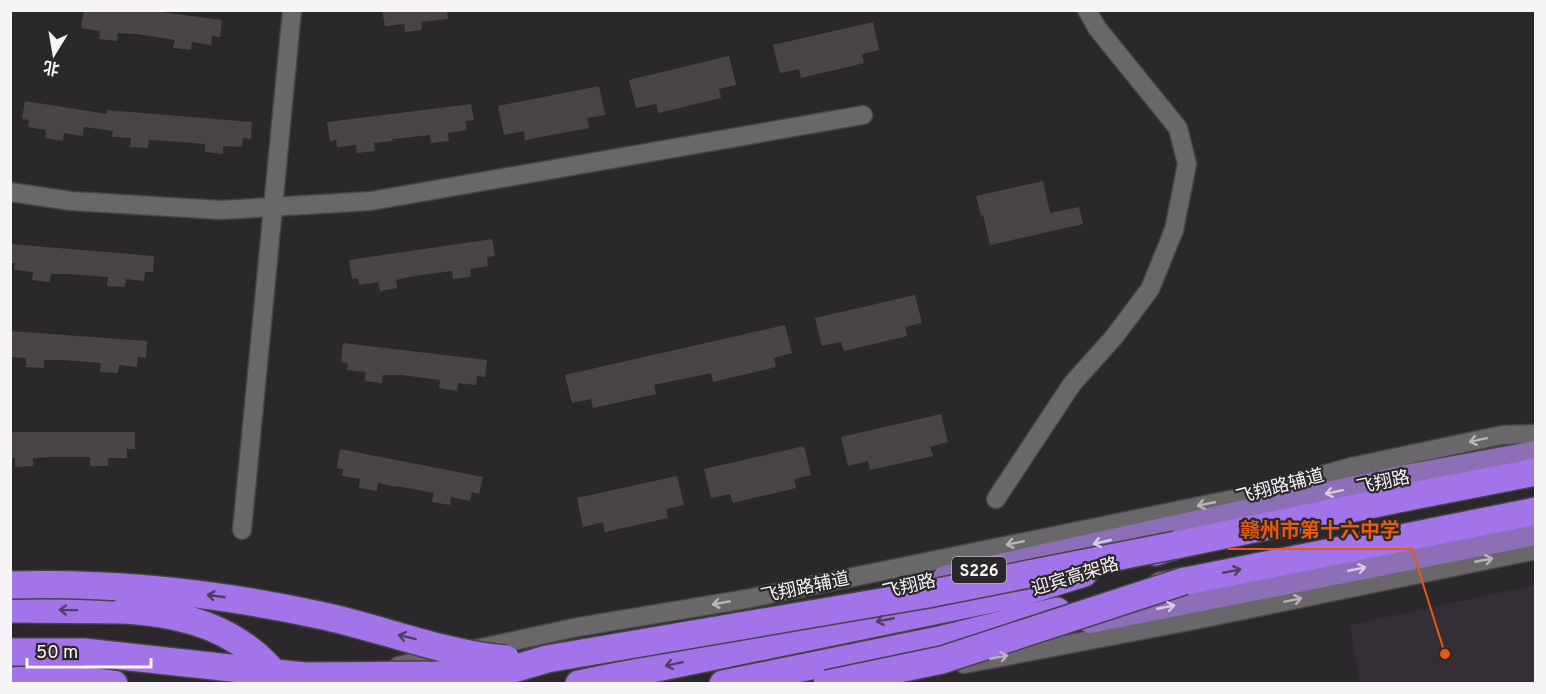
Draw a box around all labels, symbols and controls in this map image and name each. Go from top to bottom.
north arrow [24,24,84,84]
text: 北 [42,55,61,78]
one-way arrow [1468,435,1488,446]
street label: 飞翔路辅道 [1234,465,1327,510]
street label: 飞翔路 [1355,467,1412,500]
one-way arrow [1325,487,1344,498]
one-way arrow [1197,499,1216,510]
callout: 赣州市第十六中学 [1228,511,1412,549]
text: 赣州市第十六中学 [1240,519,1400,545]
one-way arrow [1093,537,1112,549]
one-way arrow [1006,538,1025,549]
street label: 迎宾高架路 [1029,553,1122,602]
one-way arrow [1474,554,1494,565]
road number: S226 [952,557,1006,583]
one-way arrow [1347,563,1366,574]
one-way arrow [1221,565,1241,576]
street label: 飞翔路辅道 [759,568,852,609]
street label: 飞翔路 [880,570,938,605]
one-way arrow [207,590,227,601]
one-way arrow [1284,593,1303,605]
one-way arrow [712,598,731,609]
one-way arrow [1155,601,1175,612]
one-way arrow [58,604,78,616]
one-way arrow [876,615,895,626]
scale bar [27,631,152,669]
one-way arrow [397,631,416,643]
text: 50 m [36,642,78,665]
one-way arrow [989,651,1008,662]
one-way arrow [664,659,684,670]

